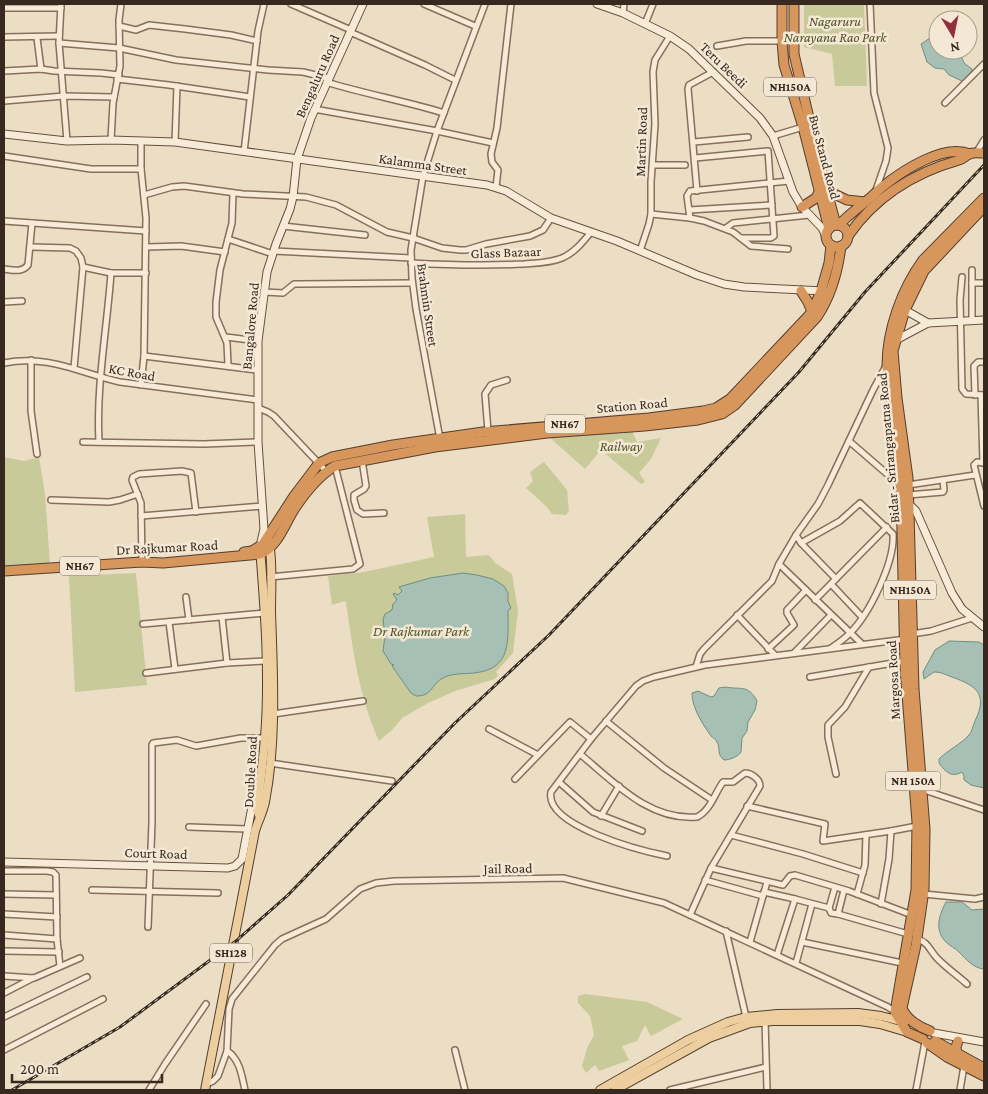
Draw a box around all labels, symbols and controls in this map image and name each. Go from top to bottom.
north arrow [928,10,978,60]
park label: Nagaruru Narayana Rao Park [784,13,887,45]
street label: Bengaluru Road [292,32,343,120]
street label: Teru Beedi [697,39,751,92]
text: N [949,39,961,57]
road number: NH150A [764,77,816,96]
street label: Martin Road [632,106,650,177]
street label: Bus Stand Road [806,113,844,202]
street label: Kalamma Street [378,150,469,178]
street label: Glass Bazaar [470,243,542,261]
street label: Brahmin Street [414,262,442,348]
street label: Bangalore Road [238,281,262,370]
street label: KC Road [107,360,157,384]
street label: Bidar - Srirangapatna Road [873,371,903,524]
street label: Station Road [596,394,669,416]
road number: NH67 [545,414,585,434]
park label: Railway [600,438,642,454]
street label: Dr Rajkumar Road [116,536,219,559]
road number: NH67 [60,556,100,576]
road number: NH150A [884,580,936,600]
park label: Dr Rajkumar Park [373,623,470,640]
street label: Margosa Road [883,639,903,720]
street label: Double Road [240,735,260,808]
road number: NH 150A [886,771,940,790]
street label: Court Road [124,844,188,862]
street label: Jail Road [481,860,533,876]
road number: SH128 [210,944,252,962]
scale bar [12,1052,162,1084]
text: 200 m [20,1061,59,1077]

